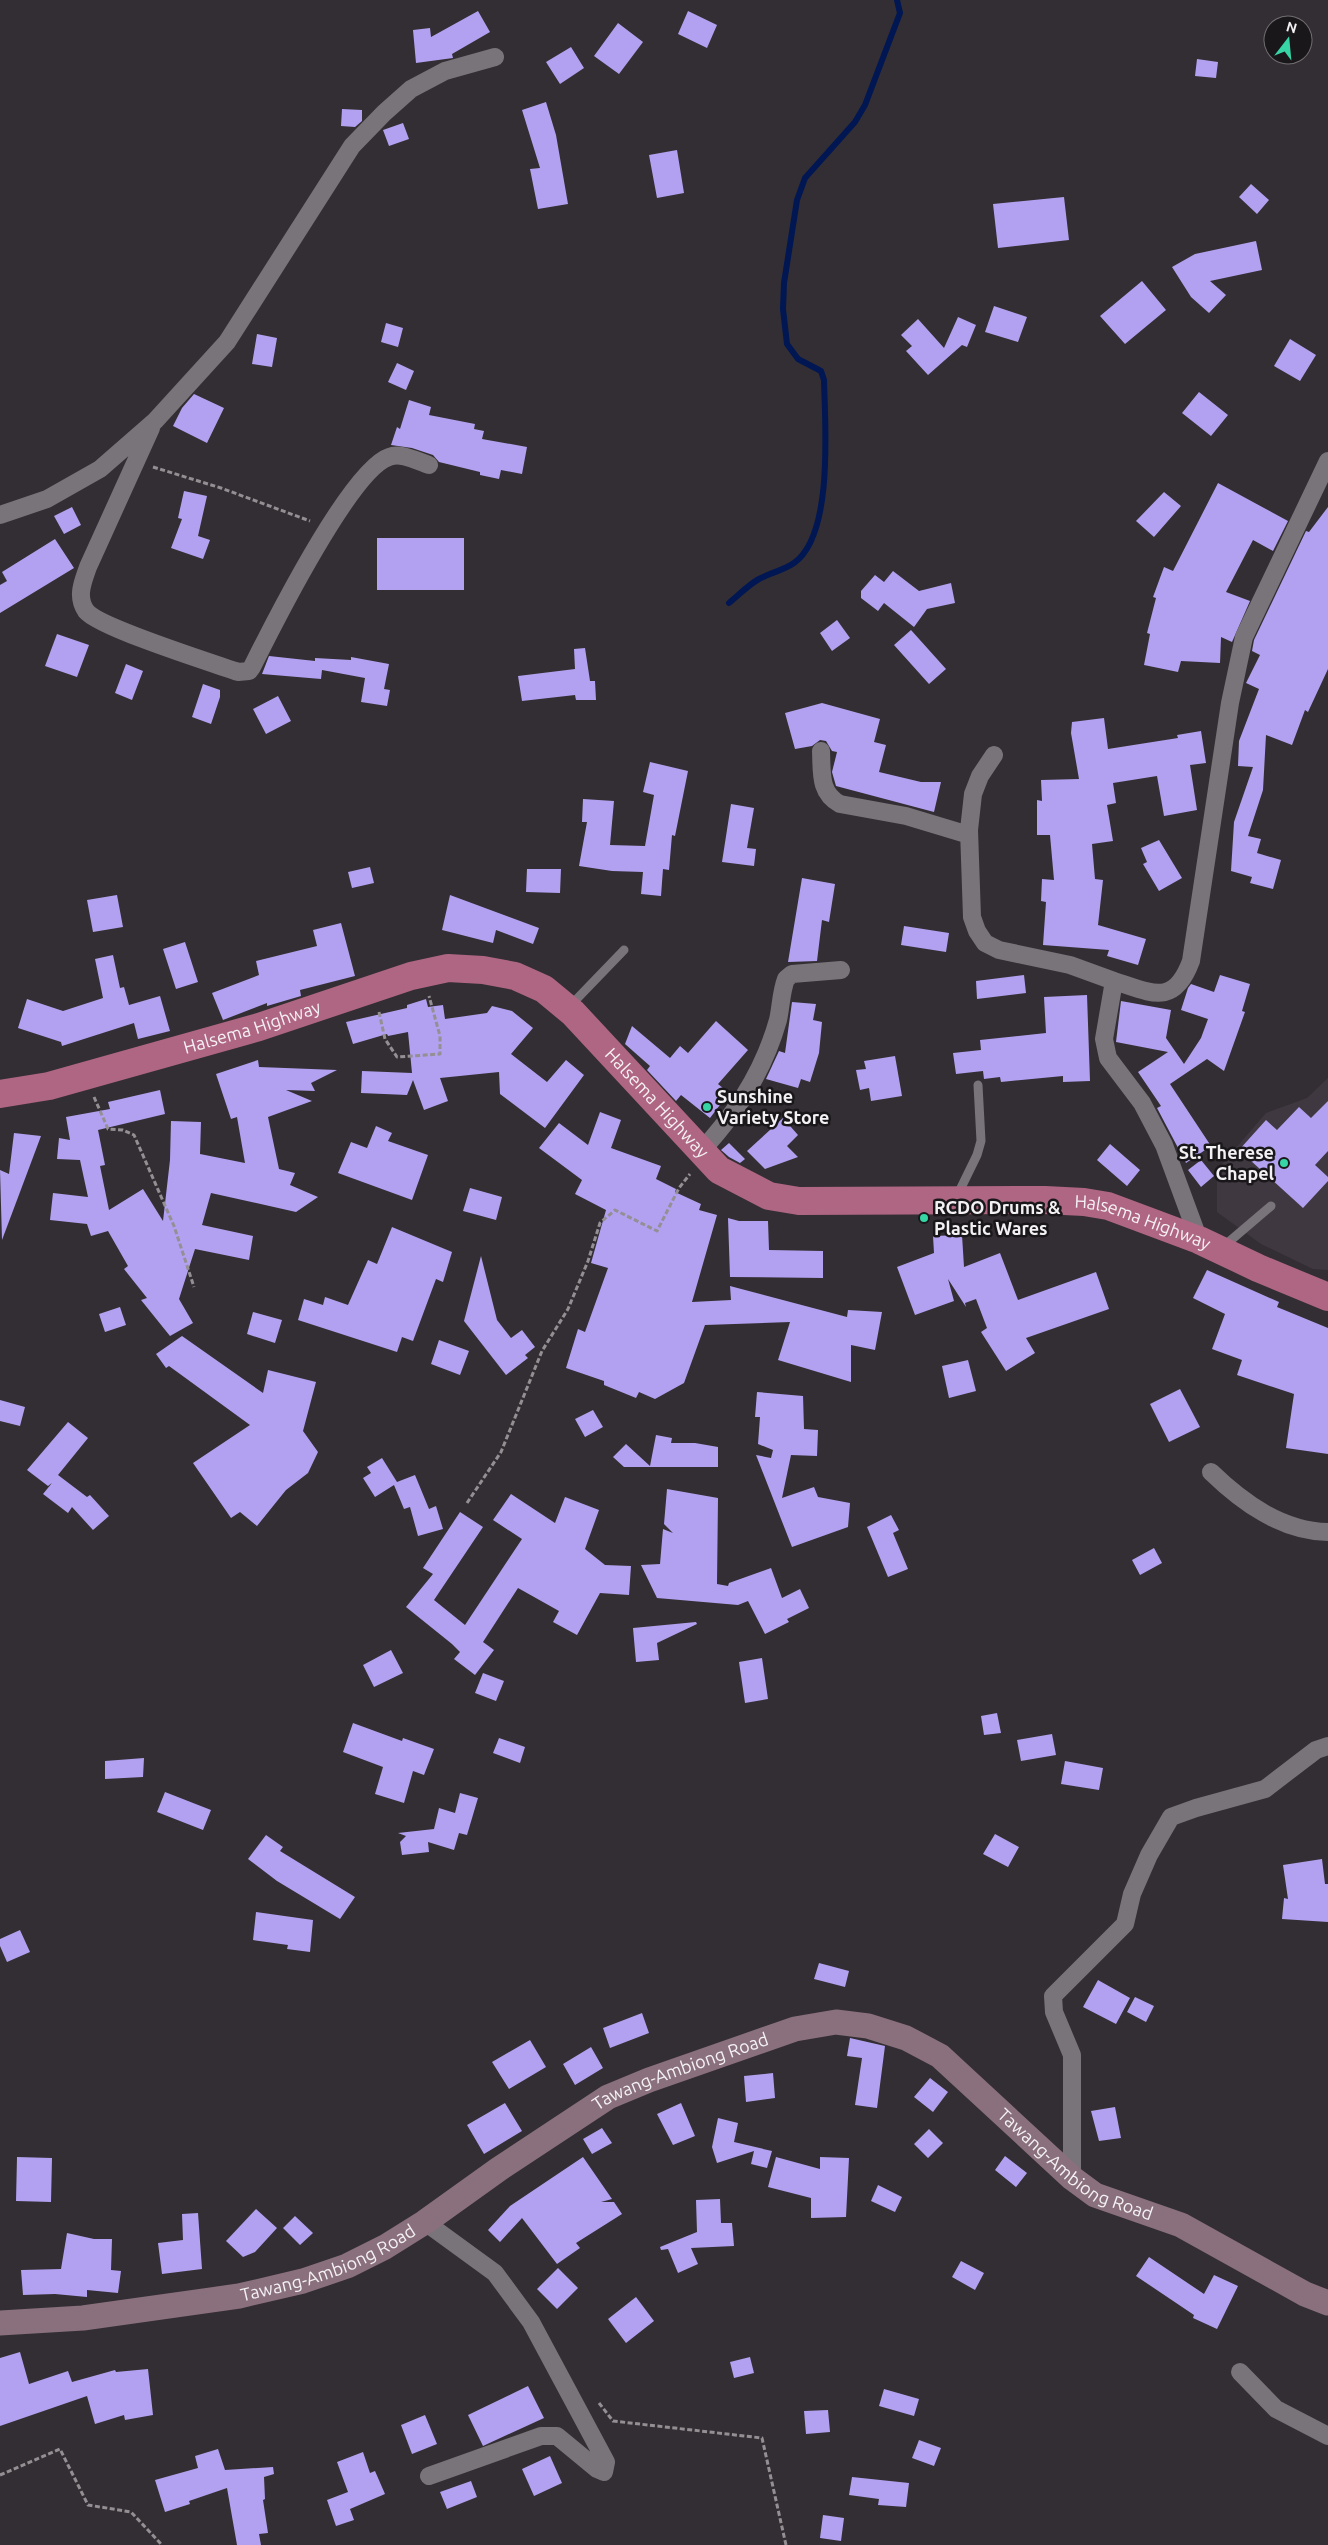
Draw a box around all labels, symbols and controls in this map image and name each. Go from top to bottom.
north arrow [1263,15,1313,65]
text: N [1284,18,1299,37]
street label: Halsema Highway [181,996,323,1057]
street label: Halsema Highway [602,1043,714,1162]
place label: Sunshine Variety Store [717,1086,829,1127]
marker: Sunshine Variety Store [701,1101,713,1113]
place label: St. Therese Chapel [1179,1142,1275,1183]
marker: St. Therese Chapel [1278,1157,1290,1169]
street label: Halsema Highway [1074,1191,1215,1253]
place label: RCDO Drums & Plastic Wares [934,1197,1061,1238]
marker: RCDO Drums & Plastic Wares [918,1212,930,1224]
street label: Tawang-Ambiong Road [588,2028,771,2114]
street label: Tawang-Ambiong Road [994,2104,1156,2223]
street label: Tawang-Ambiong Road [238,2220,419,2304]

